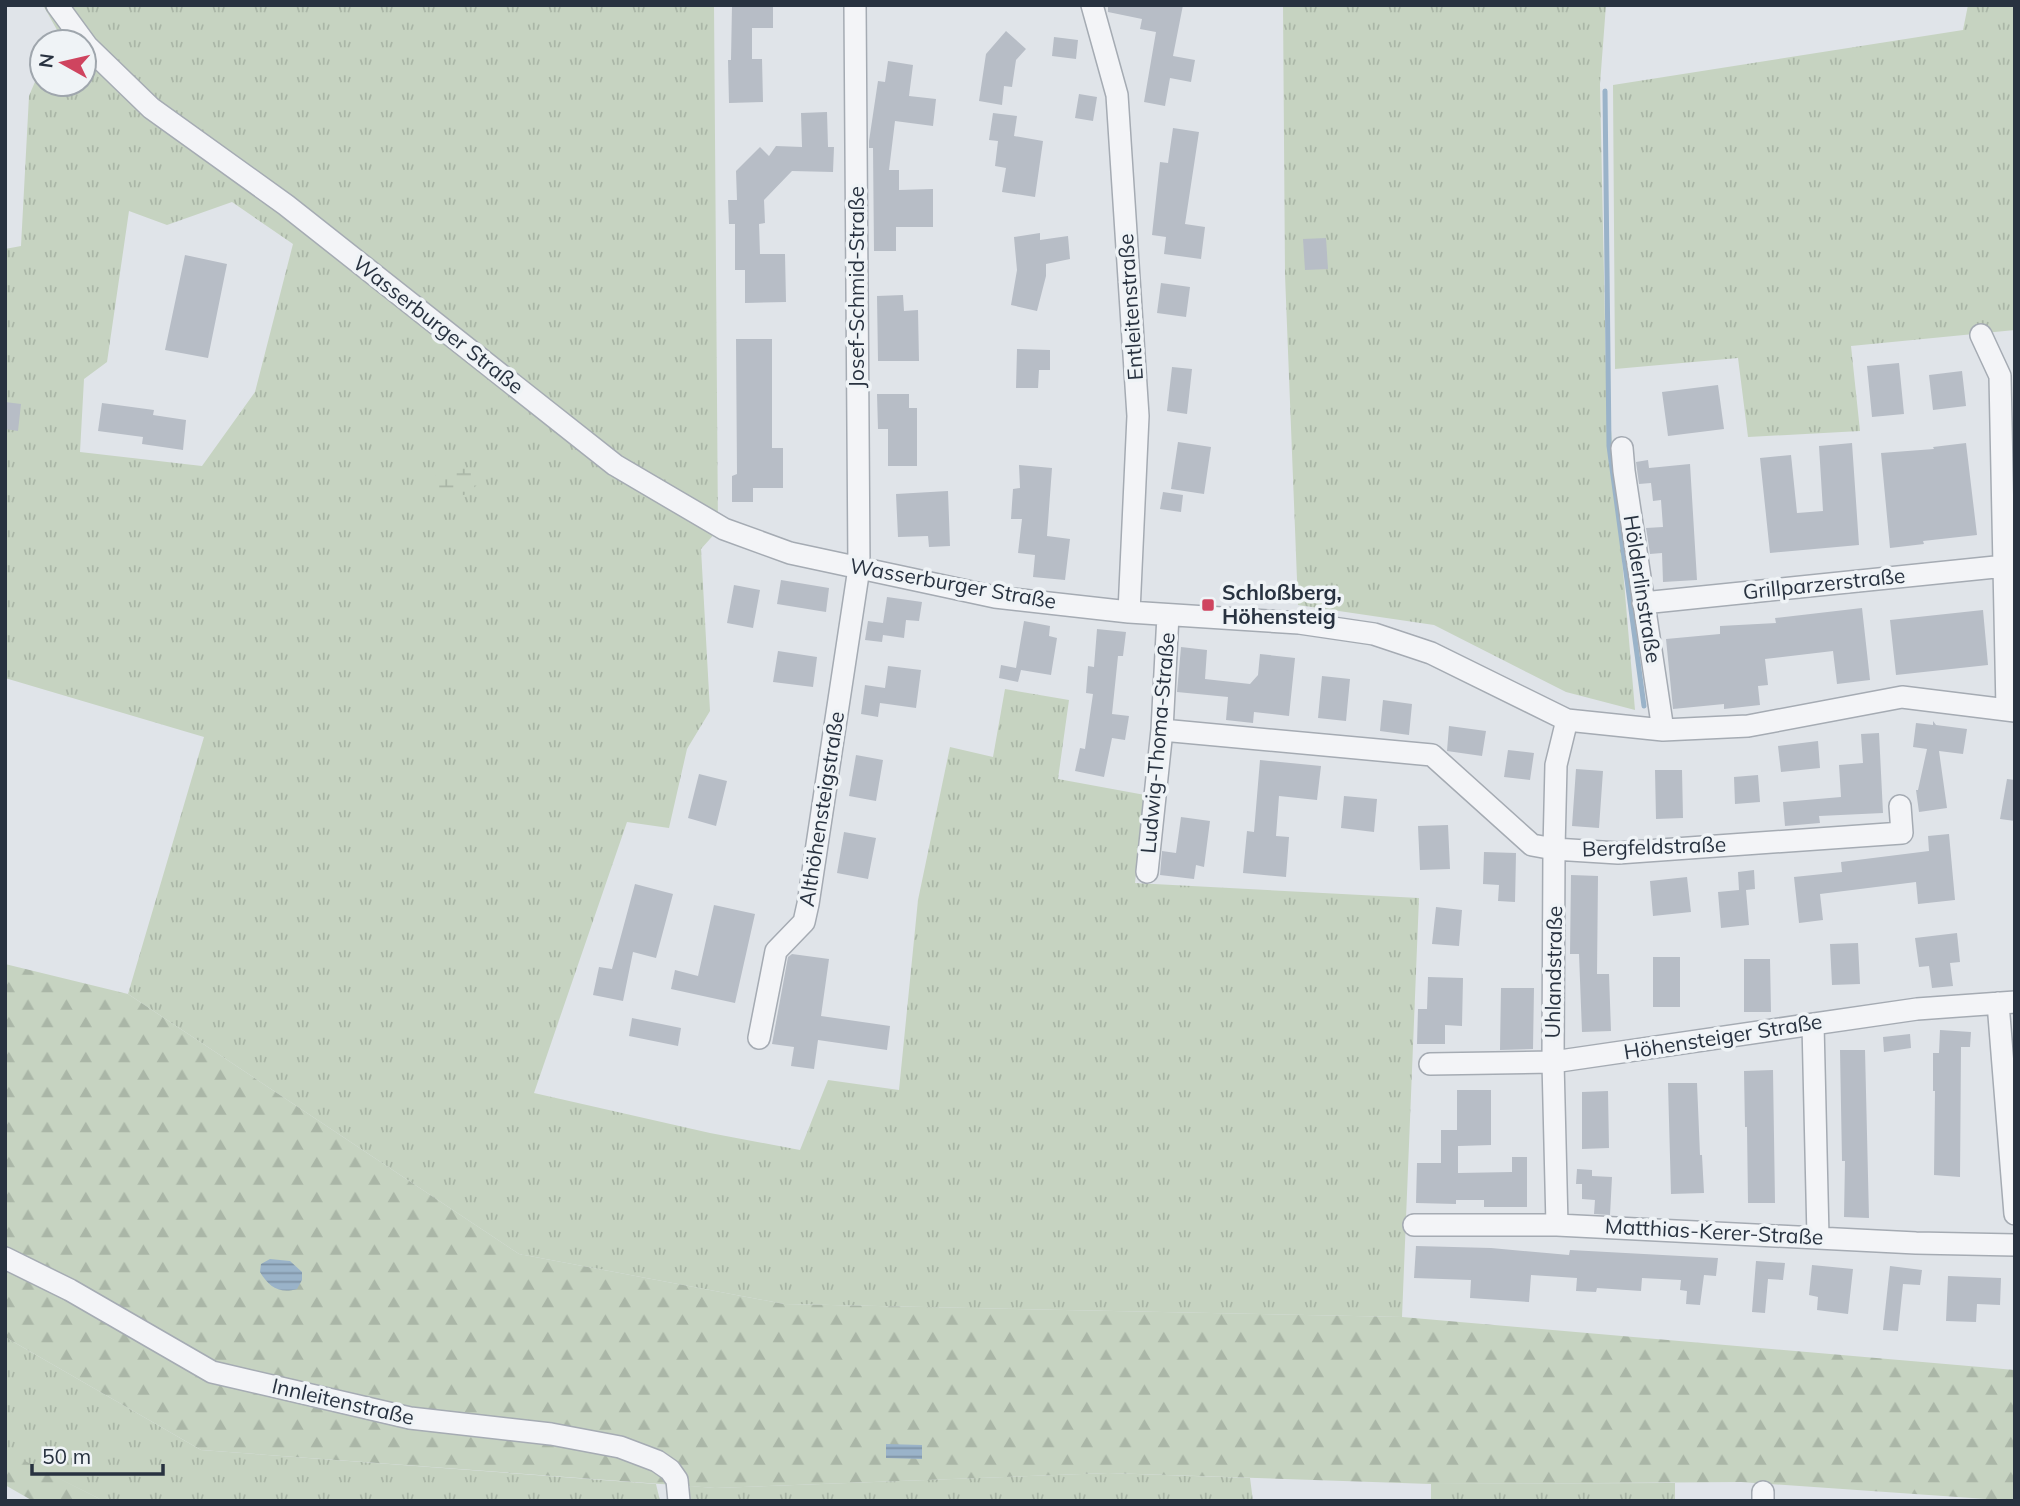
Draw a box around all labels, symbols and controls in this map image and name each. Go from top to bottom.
north arrow [28,28,98,98]
text: N [33,52,59,69]
street label: Josef-Schmid-Straße [843,186,869,388]
street label: Entleitenstraße [1112,233,1148,381]
street label: Wasserburger Straße [348,250,529,399]
street label: Hölderlinstraße [1618,513,1668,665]
street label: Wasserburger Straße [848,552,1058,614]
street label: Grillparzerstraße [1741,562,1906,604]
place label: Schloßberg, Höhensteig [1222,579,1342,629]
marker: Schloßberg, Höhensteig [1200,597,1216,613]
street label: Ludwig-Thoma-Straße [1134,631,1180,854]
street label: Althöhensteigstraße [793,709,849,908]
street label: Bergfeldstraße [1581,830,1726,862]
street label: Uhlandstraße [1539,905,1567,1039]
street label: Höhensteiger Straße [1622,1007,1824,1065]
street label: Matthias-Kerer-Straße [1604,1212,1824,1250]
street label: Innleitenstraße [270,1372,417,1430]
scale bar [32,1432,163,1476]
text: 50 m [42,1443,91,1469]

